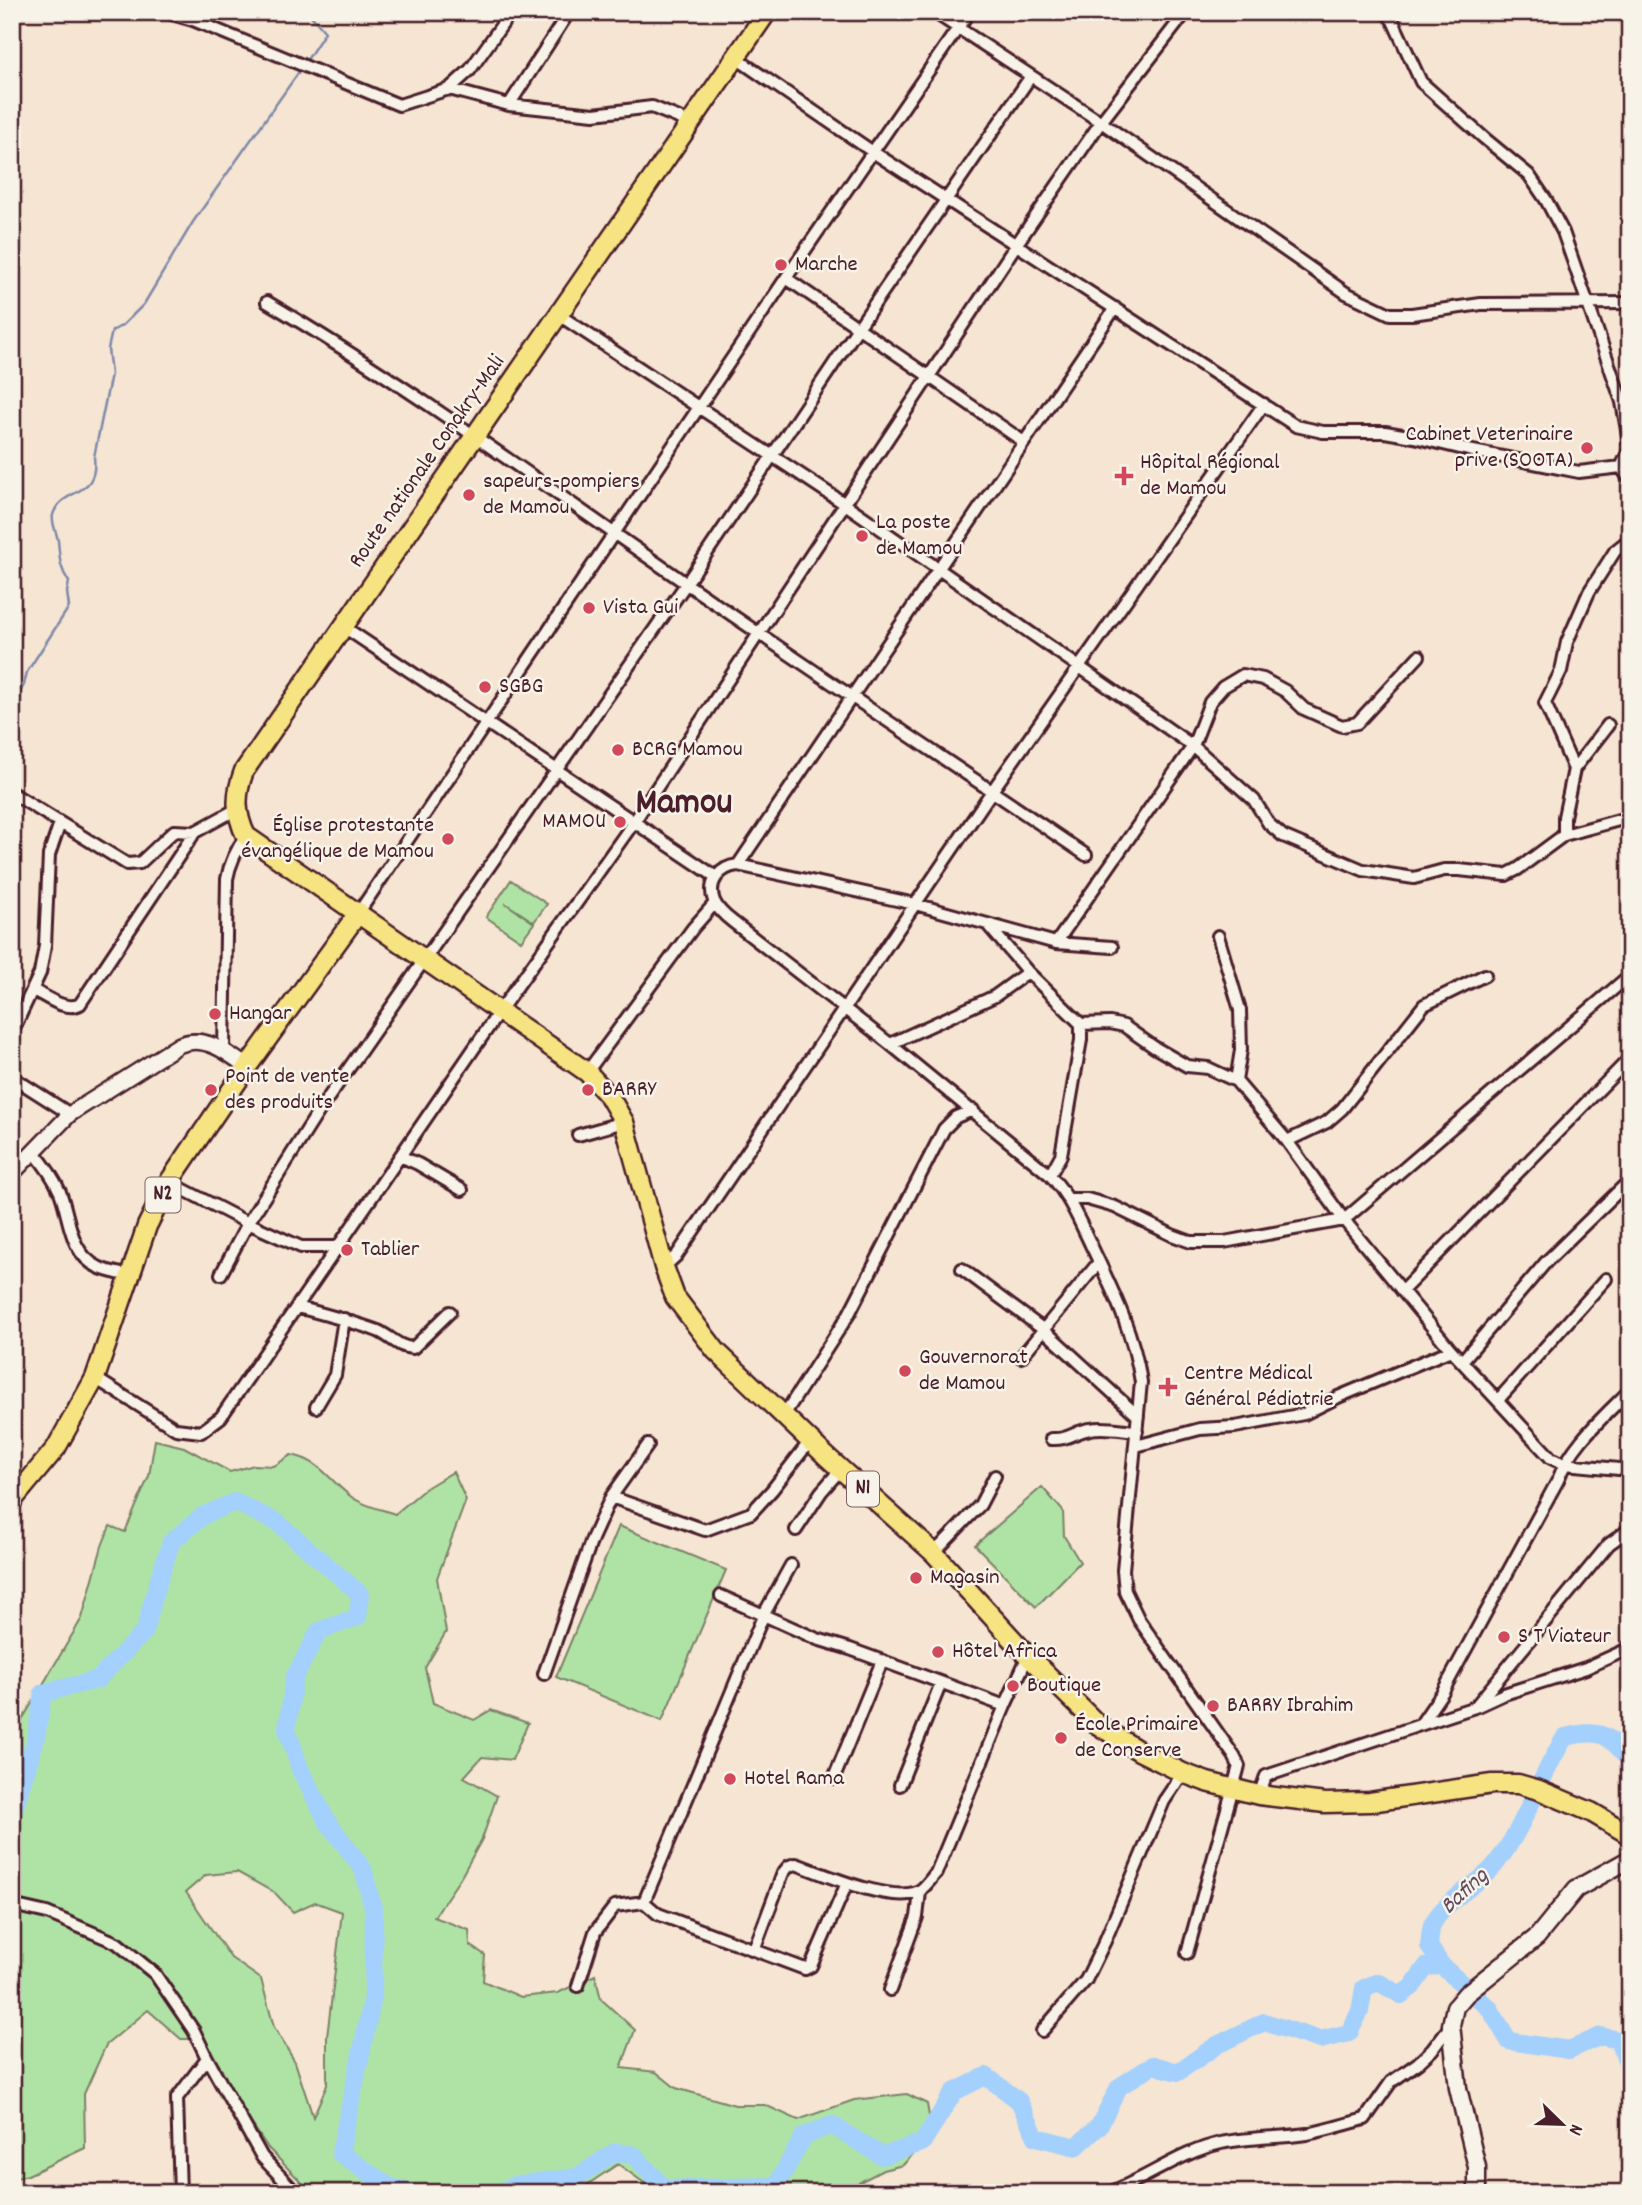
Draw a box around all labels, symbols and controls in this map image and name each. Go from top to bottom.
place label: Marche [795,249,858,282]
marker: Marche [773,257,789,273]
street label: Route nationale Conakry-Mali [342,349,514,575]
place label: Cabinet Veterinaire prive (SOOTA) [1405,419,1573,478]
marker: Cabinet Veterinaire prive (SOOTA) [1579,440,1595,456]
place label: Hôpital Régional de Mamou [1140,447,1280,506]
place label: sapeurs-pompiers de Mamou [483,466,640,525]
marker: Hôpital Régional de Mamou [1114,466,1134,486]
marker: sapeurs-pompiers de Mamou [461,487,477,503]
place label: La poste de Mamou [876,507,962,566]
marker: La poste de Mamou [854,528,870,544]
place label: Vista Gui [603,592,678,625]
marker: Vista Gui [581,600,597,616]
place label: SGBG [499,671,543,704]
marker: SGBG [477,679,493,695]
place label: BCRG Mamou [632,734,743,767]
marker: BCRG Mamou [610,742,626,758]
district label: Mamou [636,778,732,831]
place label: MAMOU [542,806,606,839]
place label: Église protestante évangélique de Mamou [241,810,434,869]
marker: MAMOU [612,814,628,830]
marker: Église protestante évangélique de Mamou [440,831,456,847]
place label: Hangar [229,998,292,1031]
marker: Hangar [207,1006,223,1022]
place label: Point de vente des produits [225,1061,349,1120]
place label: BARRY [602,1074,657,1107]
marker: Point de vente des produits [203,1082,219,1098]
marker: BARRY [580,1082,596,1098]
road number: N2 [146,1178,180,1212]
place label: Tablier [361,1234,420,1267]
marker: Tablier [339,1242,355,1258]
place label: Gouvernorat de Mamou [919,1342,1028,1401]
place label: Centre Médical Général Pédiatrie [1184,1358,1334,1417]
marker: Gouvernorat de Mamou [897,1363,913,1379]
marker: Centre Médical Général Pédiatrie [1158,1377,1178,1397]
road number: N1 [847,1472,879,1506]
place label: Magasin [930,1562,1000,1595]
marker: Magasin [908,1570,924,1586]
place label: S T Viateur [1518,1621,1611,1654]
marker: S T Viateur [1496,1629,1512,1645]
place label: Hôtel Africa [952,1636,1058,1669]
marker: Hôtel Africa [930,1644,946,1660]
place label: Boutique [1027,1670,1101,1703]
marker: Boutique [1005,1678,1021,1694]
place label: BARRY Ibrahim [1227,1690,1354,1723]
marker: BARRY Ibrahim [1205,1698,1221,1714]
place label: École Primaire de Conserve [1075,1709,1198,1768]
marker: École Primaire de Conserve [1053,1730,1069,1746]
place label: Hotel Rama [744,1763,845,1796]
marker: Hotel Rama [722,1771,738,1787]
water label: Bafing [1433,1860,1498,1923]
north arrow [1526,2090,1596,2160]
text: N [1560,2120,1589,2139]

